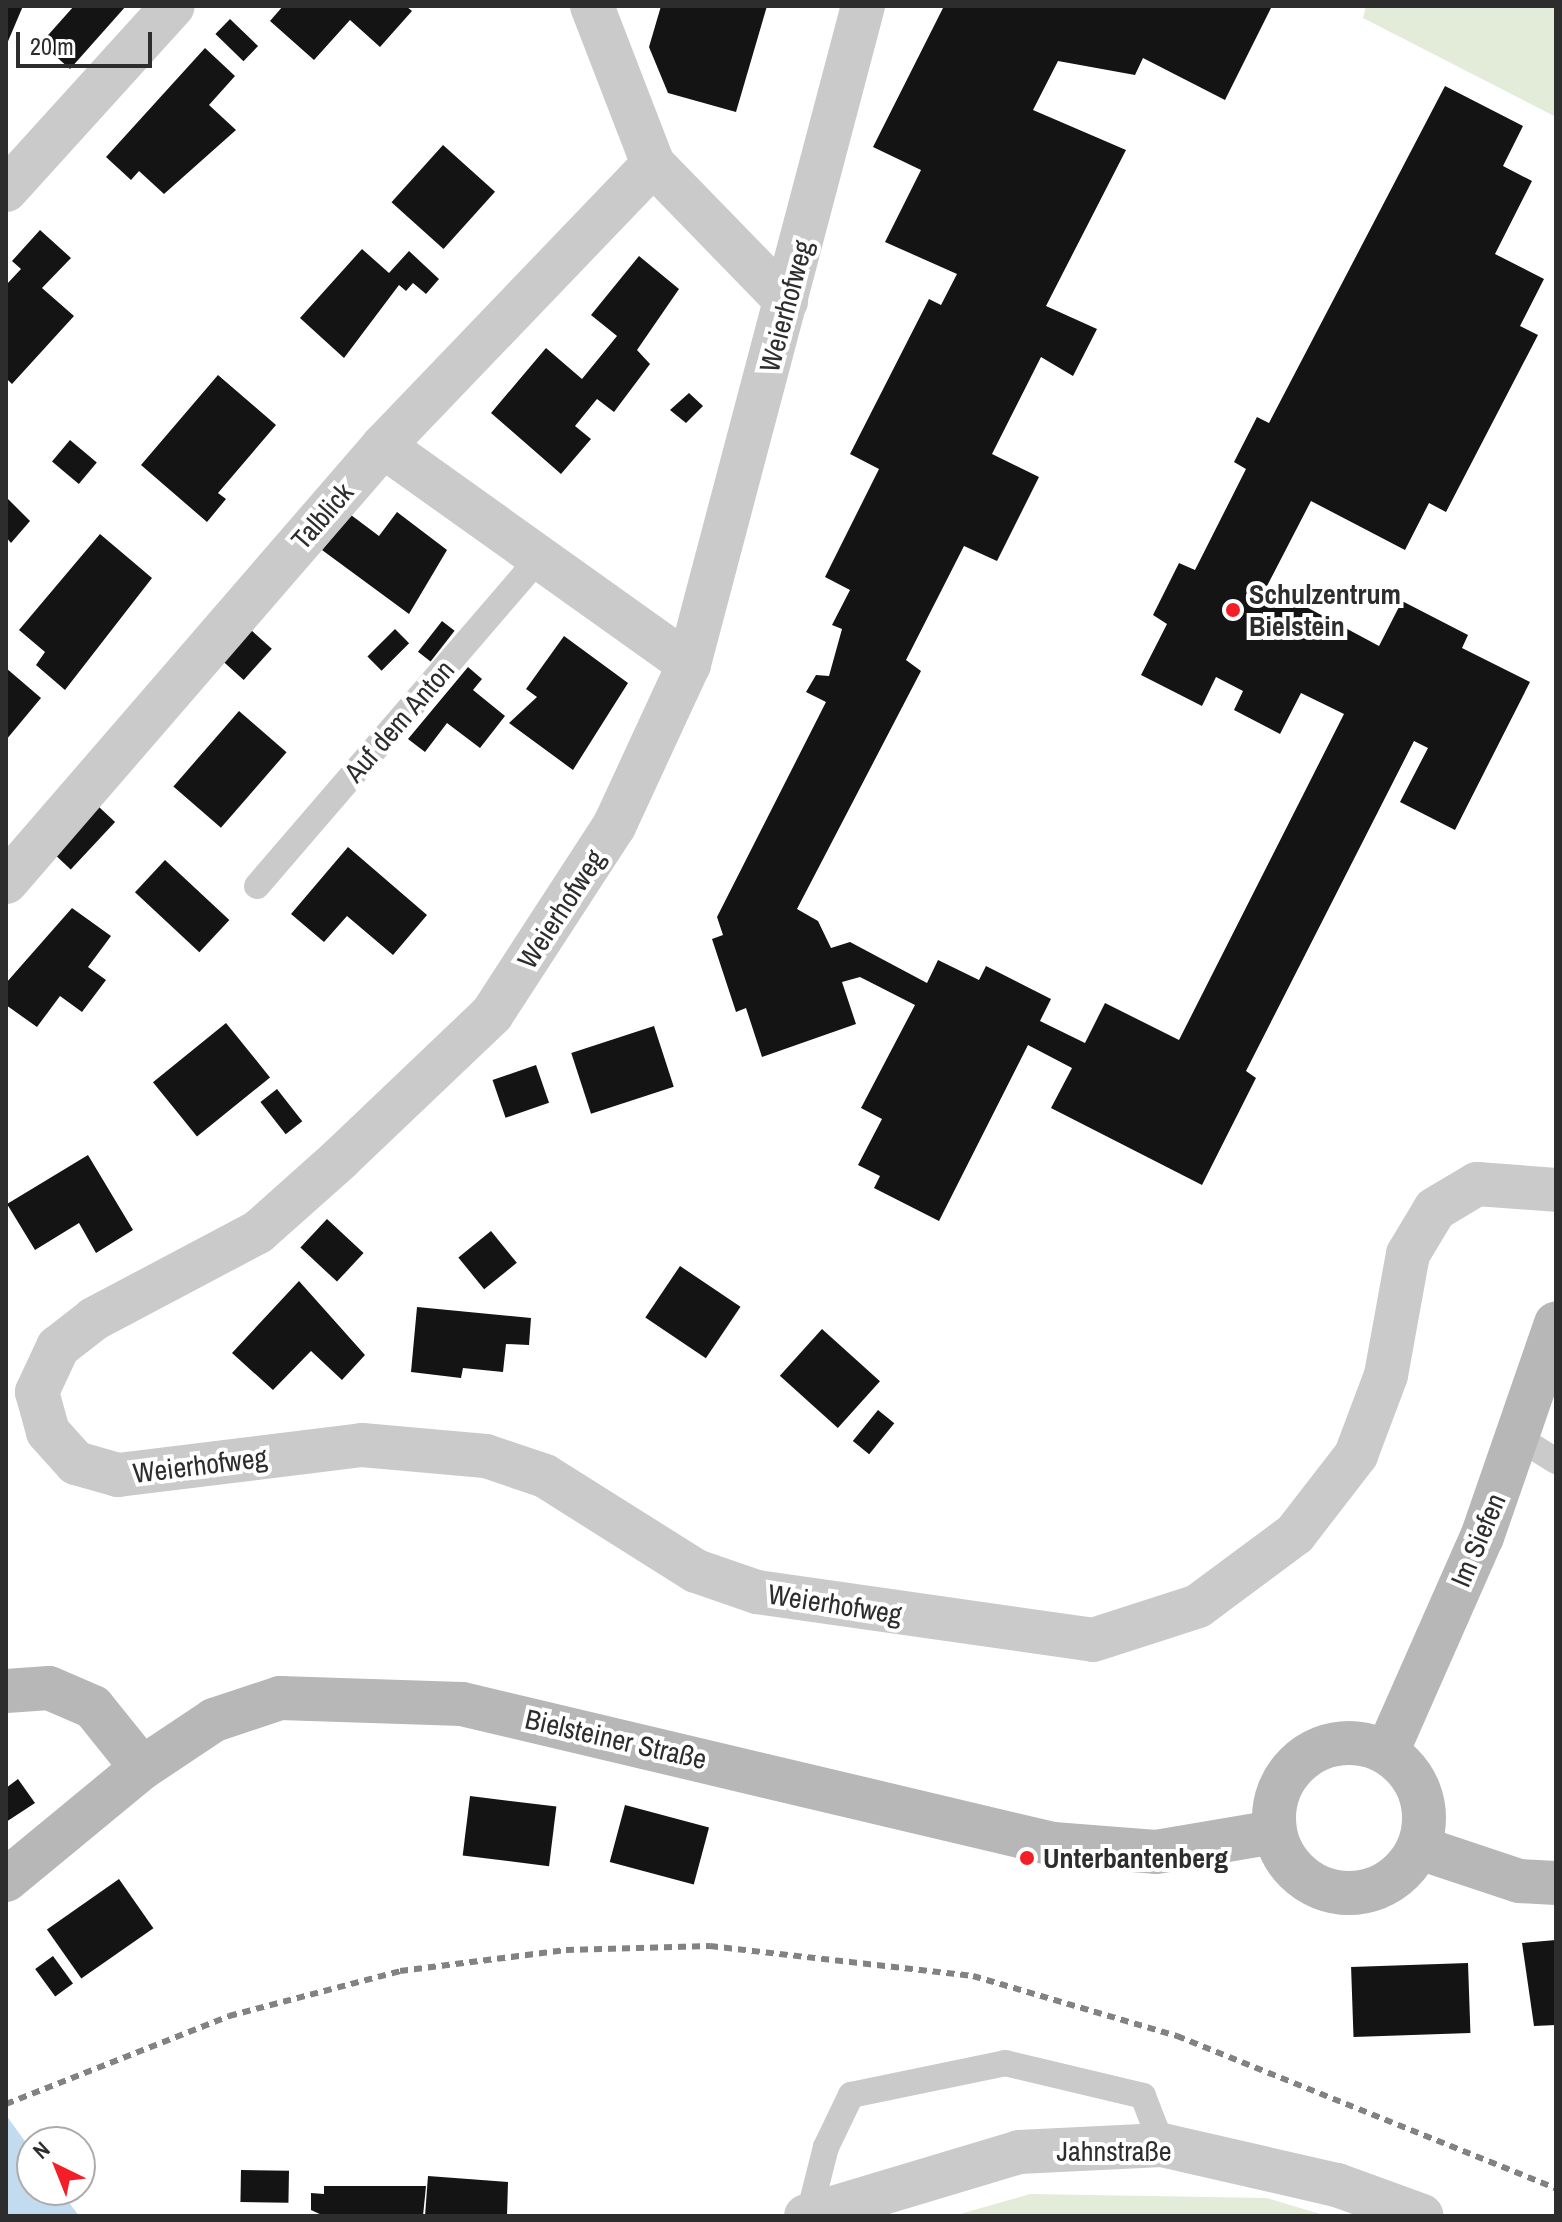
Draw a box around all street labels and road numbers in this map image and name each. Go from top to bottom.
street label: Weierhofweg [752,237,820,375]
street label: Talblick [284,476,360,556]
street label: Auf dem Anton [336,653,462,789]
street label: Weierhofweg [510,843,612,975]
street label: Weierhofweg [131,1440,269,1490]
street label: Im Siefen [1443,1488,1513,1592]
street label: Weierhofweg [766,1577,904,1631]
street label: Bielsteiner Straße [522,1702,710,1776]
street label: Jahnstraße [1057,2134,1171,2168]

